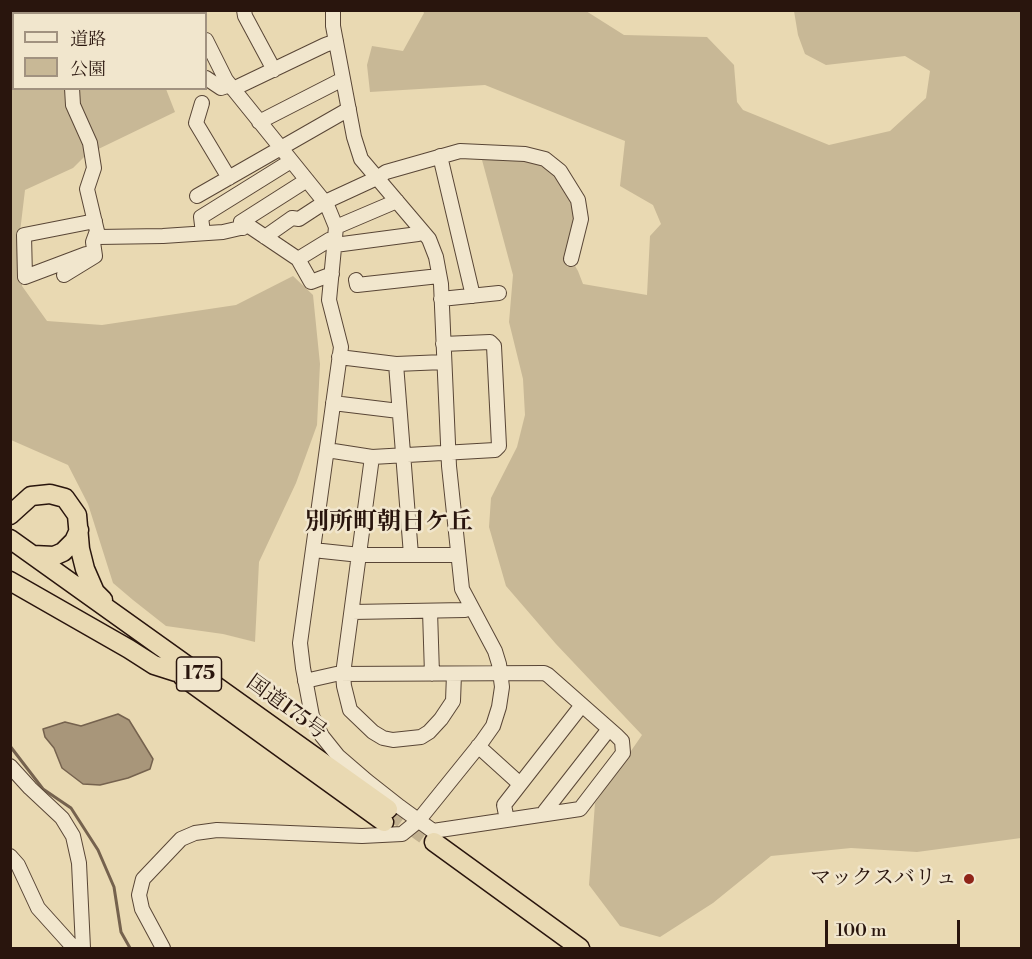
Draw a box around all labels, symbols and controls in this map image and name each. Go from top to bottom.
legend [12,12,207,90]
text: 道路 [70,28,106,51]
text: 公園 [70,58,106,81]
district label: 別所町朝日ケ丘 [305,509,473,537]
road number: 175 [176,657,222,691]
street label: 国道175号 [241,671,331,745]
place label: マックスバリュ [810,866,957,892]
marker: マックスバリュ [962,872,976,886]
scale bar [828,908,963,946]
text: 100 m [836,919,887,942]

